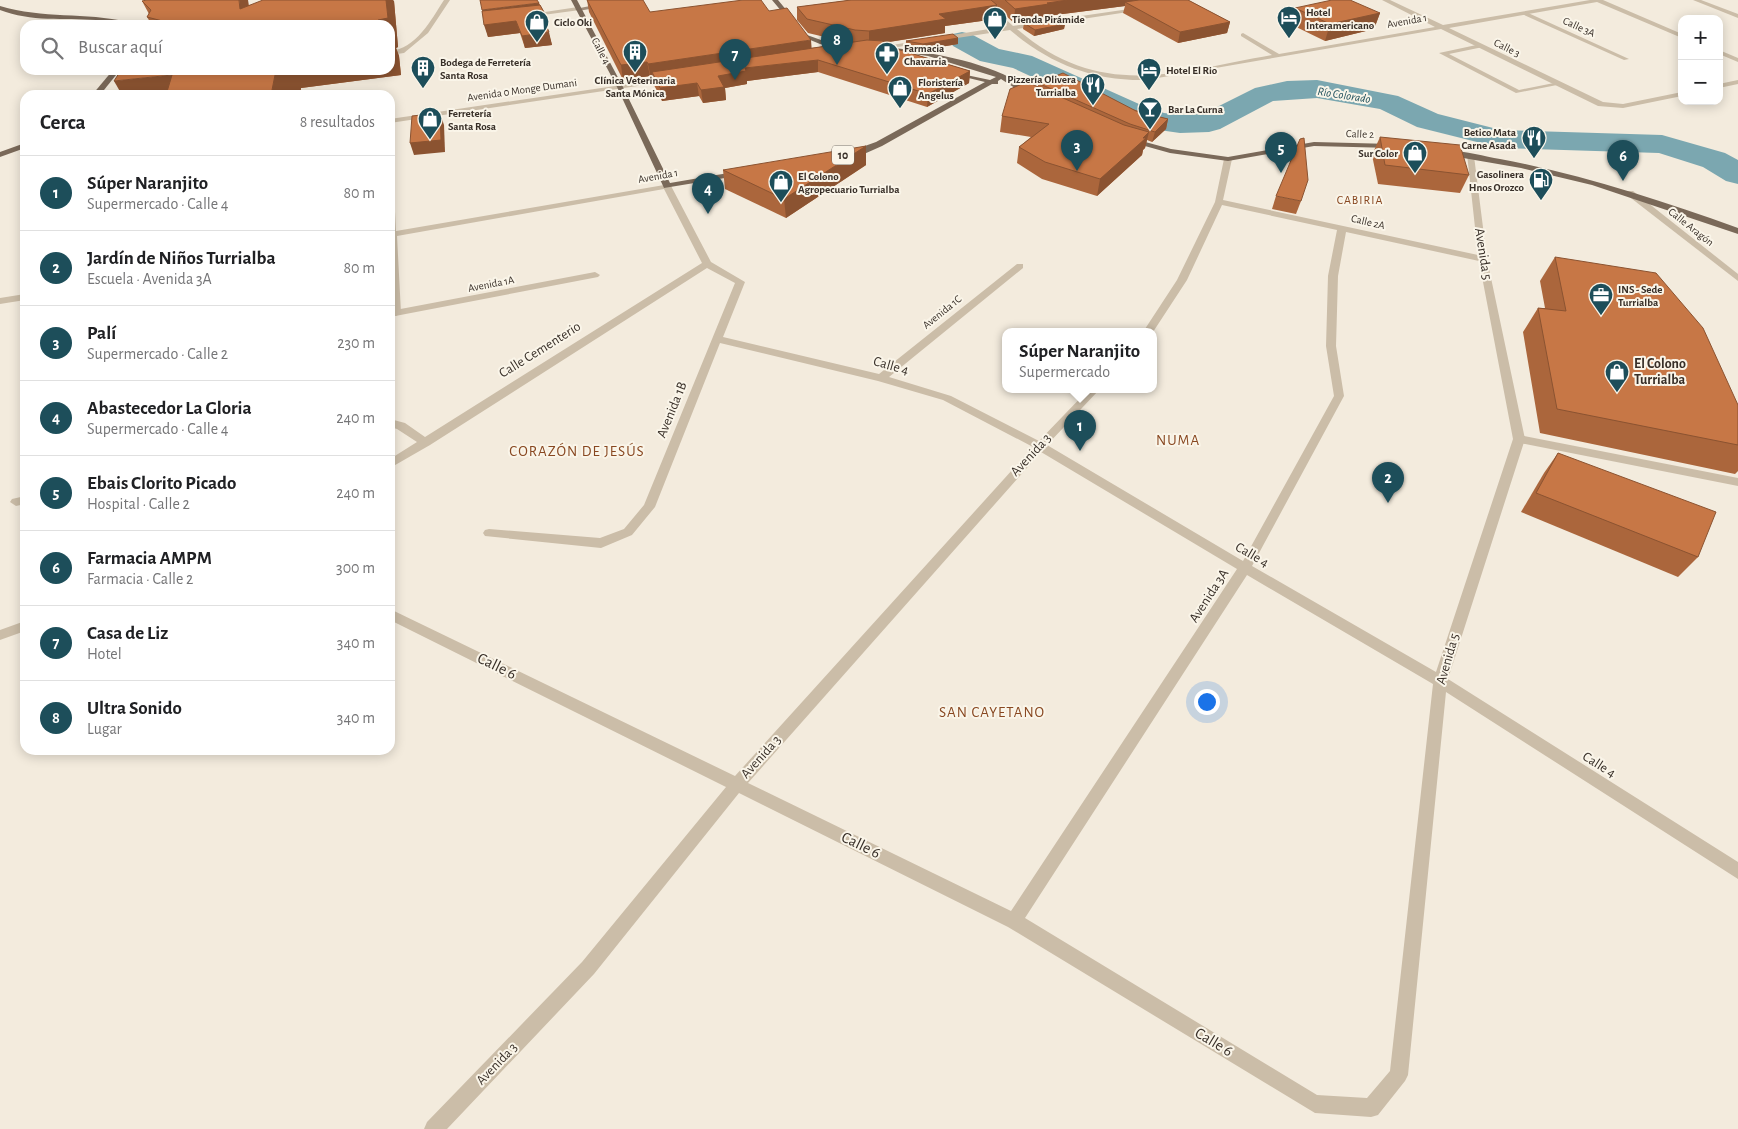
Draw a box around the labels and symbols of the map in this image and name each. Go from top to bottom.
hotel icon: Hotel Interamericano [1276,5,1302,39]
shop icon: Tienda Pirámide [982,6,1008,40]
place label: Hotel Interamericano [1306,7,1375,31]
shop icon: Ciclo Oki [524,9,550,43]
street label: Avenida 1 [1386,12,1428,30]
place label: Tienda Pirámide [1012,14,1085,25]
street label: Calle 3A [1561,15,1597,39]
place label: Ciclo Oki [554,17,592,28]
pin: 8 [821,24,853,65]
street label: Calle 4 [589,36,613,66]
street label: Calle 3 [1492,37,1522,59]
building icon: Clínica Veterinaria Santa Mónica [622,39,648,73]
pin: 7 [719,39,751,80]
pharmacy icon: Farmacia Chavarria [874,41,900,75]
place label: Farmacia Chavarria [904,43,947,67]
building icon: Bodega de Ferretería Santa Rosa [410,55,436,89]
place label: Bodega de Ferretería Santa Rosa [440,57,532,81]
hotel icon: Hotel El Rio [1136,57,1162,91]
place label: Hotel El Rio [1166,65,1218,76]
restaurant icon: Pizzería Olivera Turrialba [1080,72,1106,106]
place label: Pizzería Olivera Turrialba [1007,74,1077,98]
place label: Clínica Veterinaria Santa Mónica [595,75,676,99]
shop icon: Floristería Angelus [887,75,913,109]
street label: Avenida 0 Monge Dumani [466,77,578,103]
place label: Floristería Angelus [918,77,964,101]
water label: Río Colorado [1317,85,1371,105]
bar icon: Bar La Curna [1137,96,1163,130]
place label: Bar La Curna [1168,104,1224,115]
shop icon: Ferretería Santa Rosa [417,106,443,140]
place label: Ferretería Santa Rosa [448,108,497,132]
restaurant icon: Betico Mata Carne Asada [1521,125,1547,159]
place label: Betico Mata Carne Asada [1461,127,1517,151]
street label: Calle 2 [1346,128,1374,140]
pin: 3 [1061,130,1093,171]
pin: 5 [1265,132,1297,173]
shop icon: Sur Color [1402,140,1428,174]
pin: 6 [1607,140,1639,181]
road number: 10 [832,146,854,164]
place label: Sur Color [1358,148,1398,159]
street label: Avenida 1 [637,167,679,185]
fuel station icon: Gasolinera Hnos Orozco [1528,167,1554,201]
shop icon: El Colono Agropecuario Turrialba [768,169,794,203]
place label: Gasolinera Hnos Orozco [1469,169,1525,193]
place label: El Colono Agropecuario Turrialba [798,171,900,195]
pin: 4 [692,173,724,214]
district label: CABIRIA [1337,194,1383,206]
street label: Calle Aragón [1666,206,1716,248]
street label: Calle 2A [1350,213,1387,231]
street label: Avenida 5 [1472,227,1494,281]
street label: Avenida 1A [467,274,516,294]
office icon: INS - Sede Turrialba [1588,282,1614,316]
place label: INS - Sede Turrialba [1618,284,1663,308]
street label: Avenida 1C [921,293,964,331]
street label: Calle Cementerio [497,319,583,381]
street label: Calle 4 [872,354,911,378]
place label: El Colono Turrialba [1634,357,1686,387]
shop icon: El Colono Turrialba [1604,359,1630,393]
street label: Avenida 1B [654,380,690,440]
pin: 1 [1064,410,1096,451]
street label: Avenida 3 [1008,431,1054,479]
district label: NUMA [1156,433,1200,448]
district label: CORAZÓN DE JESÚS [509,442,645,459]
pin: 2 [1372,462,1404,503]
street label: Calle 4 [1233,540,1271,570]
street label: Avenida 3A [1187,567,1231,625]
street label: Avenida 5 [1434,632,1462,686]
street label: Calle 6 [475,650,519,682]
your location [1194,689,1220,715]
district label: SAN CAYETANO [939,705,1045,720]
street label: Avenida 3 [738,733,784,781]
street label: Calle 4 [1580,749,1618,781]
street label: Calle 6 [839,829,883,861]
street label: Calle 6 [1192,1025,1236,1059]
street label: Avenida 3 [474,1040,520,1088]

